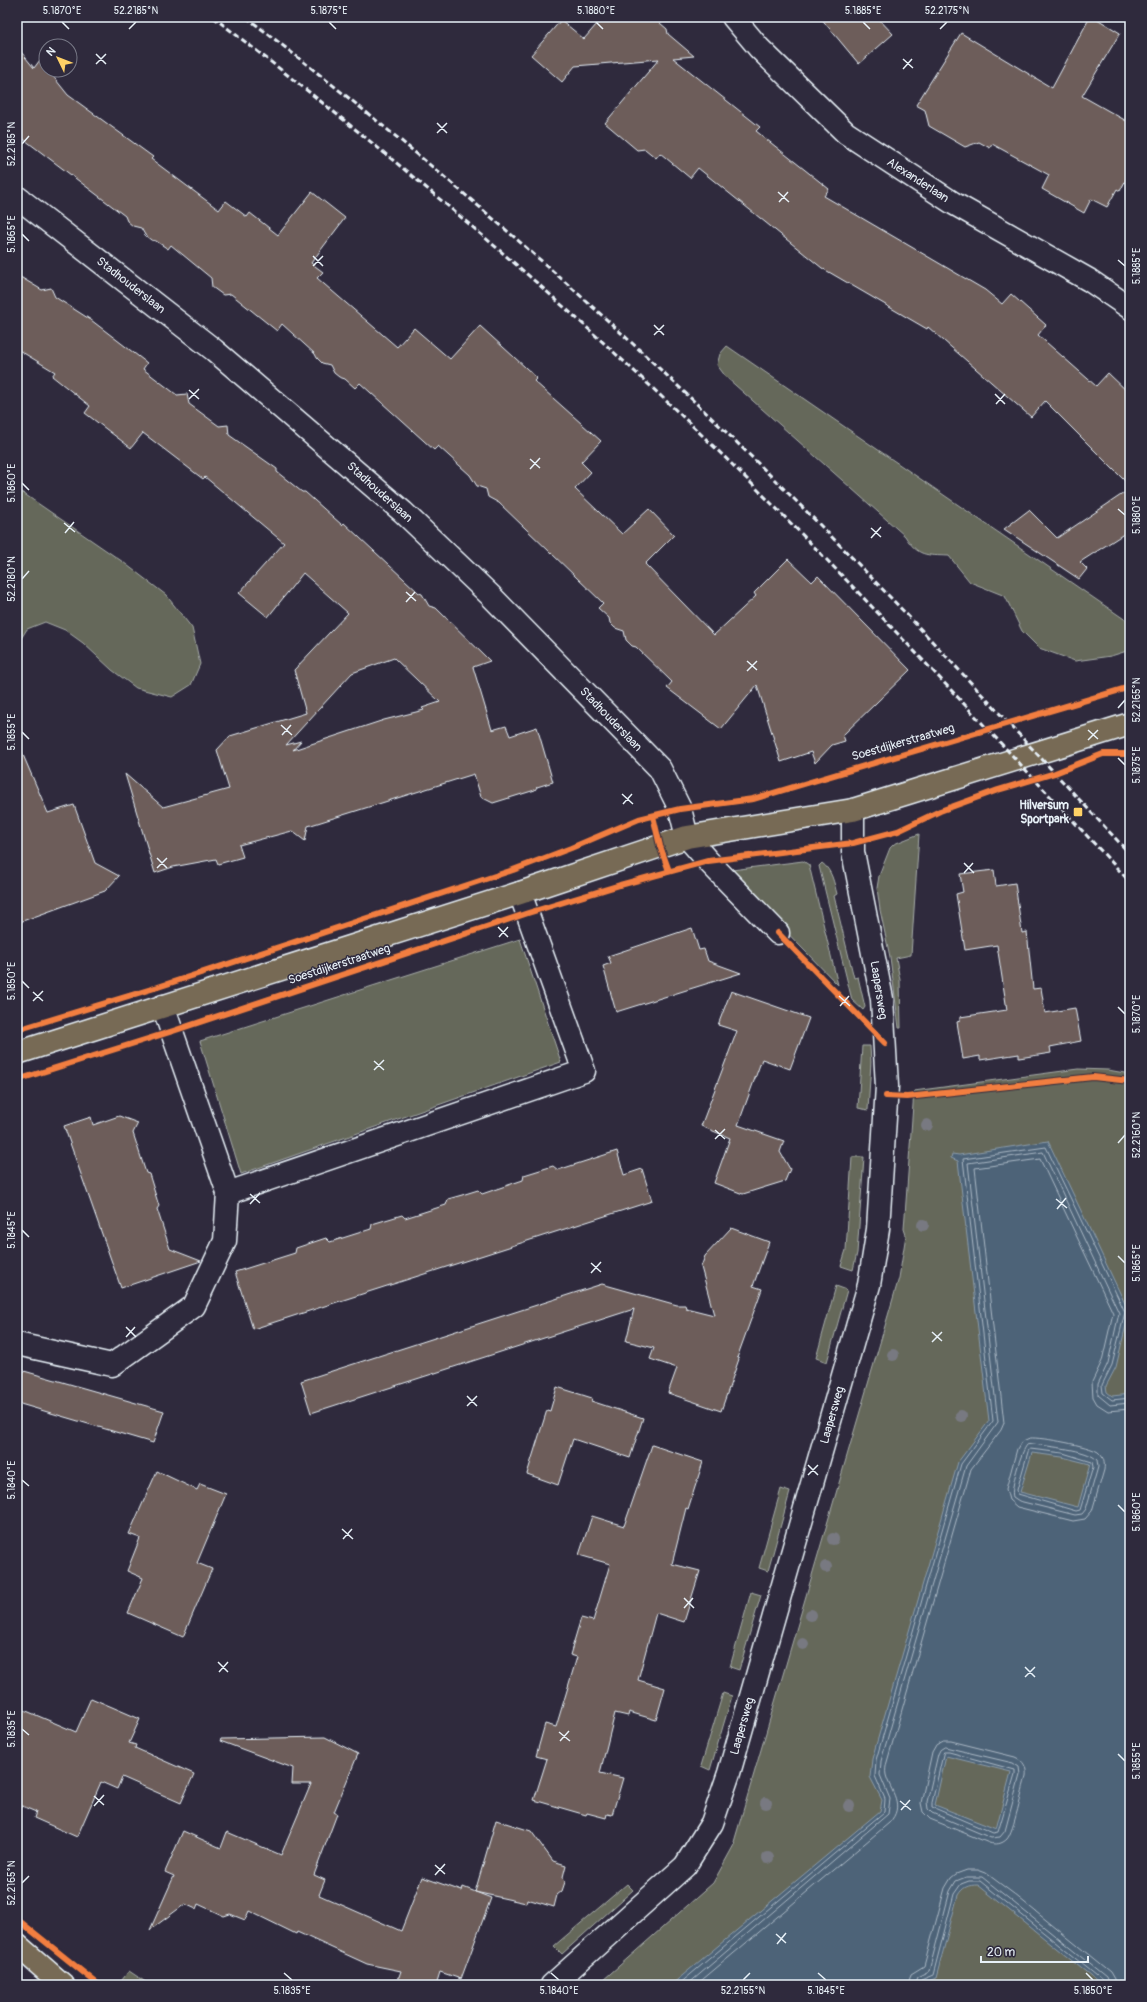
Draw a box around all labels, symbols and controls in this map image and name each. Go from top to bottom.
text: 5.1870°E [43,5,81,17]
text: 52.2185°N [114,5,158,17]
text: 5.1875°E [311,5,347,17]
text: 5.1880°E [577,5,615,17]
text: 5.1885°E [845,5,881,17]
text: 52.2175°N [925,5,970,17]
north arrow [38,38,78,78]
text: N [44,44,59,59]
text: 52.2185°N [6,122,18,166]
street label: Alexanderlaan [884,155,952,206]
text: 5.1865°E [6,215,18,253]
text: 5.1885°E [1131,248,1143,284]
street label: Stadhouderslaan [93,254,168,317]
street label: Stadhouderslaan [344,459,416,526]
text: 5.1860°E [6,464,18,502]
text: 5.1880°E [1131,496,1143,534]
text: 52.2180°N [6,556,18,602]
text: 52.2165°N [1131,677,1143,723]
street label: Stadhouderslaan [576,684,645,755]
text: 5.1855°E [6,714,18,750]
street label: Soestdijkerstraatweg [850,721,956,764]
text: 5.1875°E [1131,747,1143,783]
place label: Hilversum Sportpark [1019,798,1070,827]
marker: Hilversum Sportpark [1072,806,1084,818]
street label: Soestdijkerstraatweg [286,941,392,988]
street label: Laapersweg [866,960,891,1020]
text: 5.1850°E [6,962,18,1000]
text: 5.1870°E [1131,995,1143,1033]
text: 52.2160°N [1131,1112,1143,1158]
text: 5.1845°E [6,1211,18,1249]
text: 5.1865°E [1131,1244,1143,1282]
street label: Laapersweg [817,1385,848,1446]
text: 5.1840°E [6,1461,18,1499]
text: 5.1860°E [1131,1493,1143,1531]
street label: Laapersweg [727,1696,758,1757]
text: 5.1835°E [6,1710,18,1748]
text: 5.1855°E [1131,1743,1143,1779]
text: 52.2165°N [6,1860,18,1906]
scale bar [981,1938,1088,1964]
text: 20 m [987,1945,1016,1960]
text: 5.1835°E [273,1985,311,1997]
text: 5.1840°E [540,1985,578,1997]
text: 52.2155°N [721,1985,766,1997]
text: 5.1845°E [807,1985,845,1997]
text: 5.1850°E [1074,1985,1112,1997]

